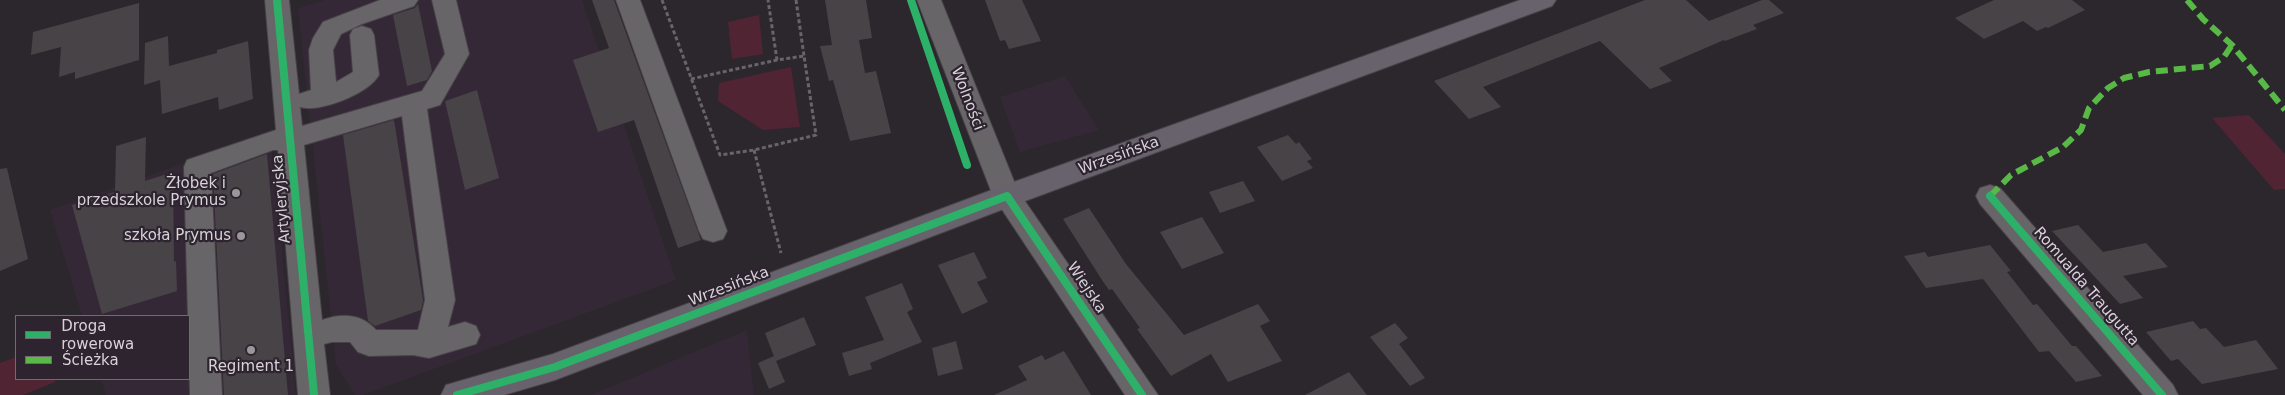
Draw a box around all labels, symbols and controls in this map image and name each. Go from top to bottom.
street label: Wolności [947,65,987,133]
street label: Wrzesińska [1076,133,1162,179]
street label: Artyleryjska [269,154,295,244]
place label: Żłobek i przedszkole Prymus [77,175,226,210]
marker: Żłobek i przedszkole Prymus [230,187,242,199]
street label: Romualda Traugutta [2029,224,2143,350]
place label: szkoła Prymus [124,227,231,245]
marker: szkoła Prymus [235,230,247,242]
street label: Wiejska [1062,259,1110,317]
street label: Wrzesińska [686,263,772,311]
legend [15,315,190,380]
text: Droga rowerowa [61,317,134,353]
marker: Regiment 1 [245,344,257,356]
text: Ścieżka [62,351,119,369]
place label: Regiment 1 [208,358,294,376]

